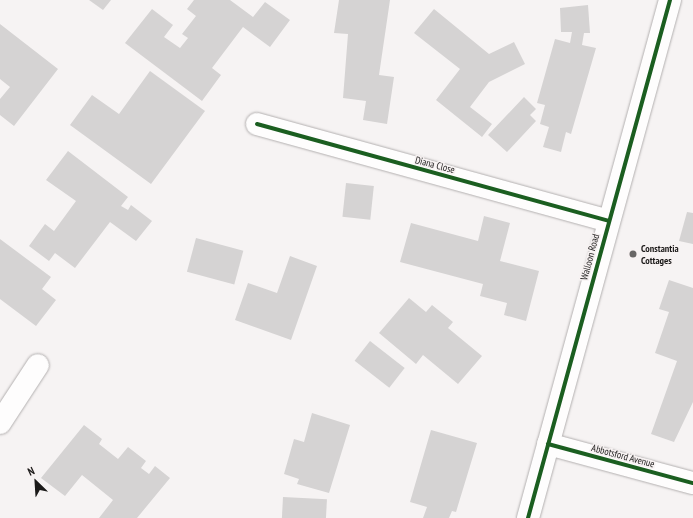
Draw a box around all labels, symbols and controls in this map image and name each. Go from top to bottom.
street label: Diana Close [414,154,456,176]
street label: Walloon Road [578,233,602,281]
place label: Constantia Cottages [641,242,679,266]
marker: Constantia Cottages [628,249,638,259]
street label: Abbotsford Avenue [590,442,656,470]
north arrow [16,462,56,502]
text: N [25,464,37,479]

